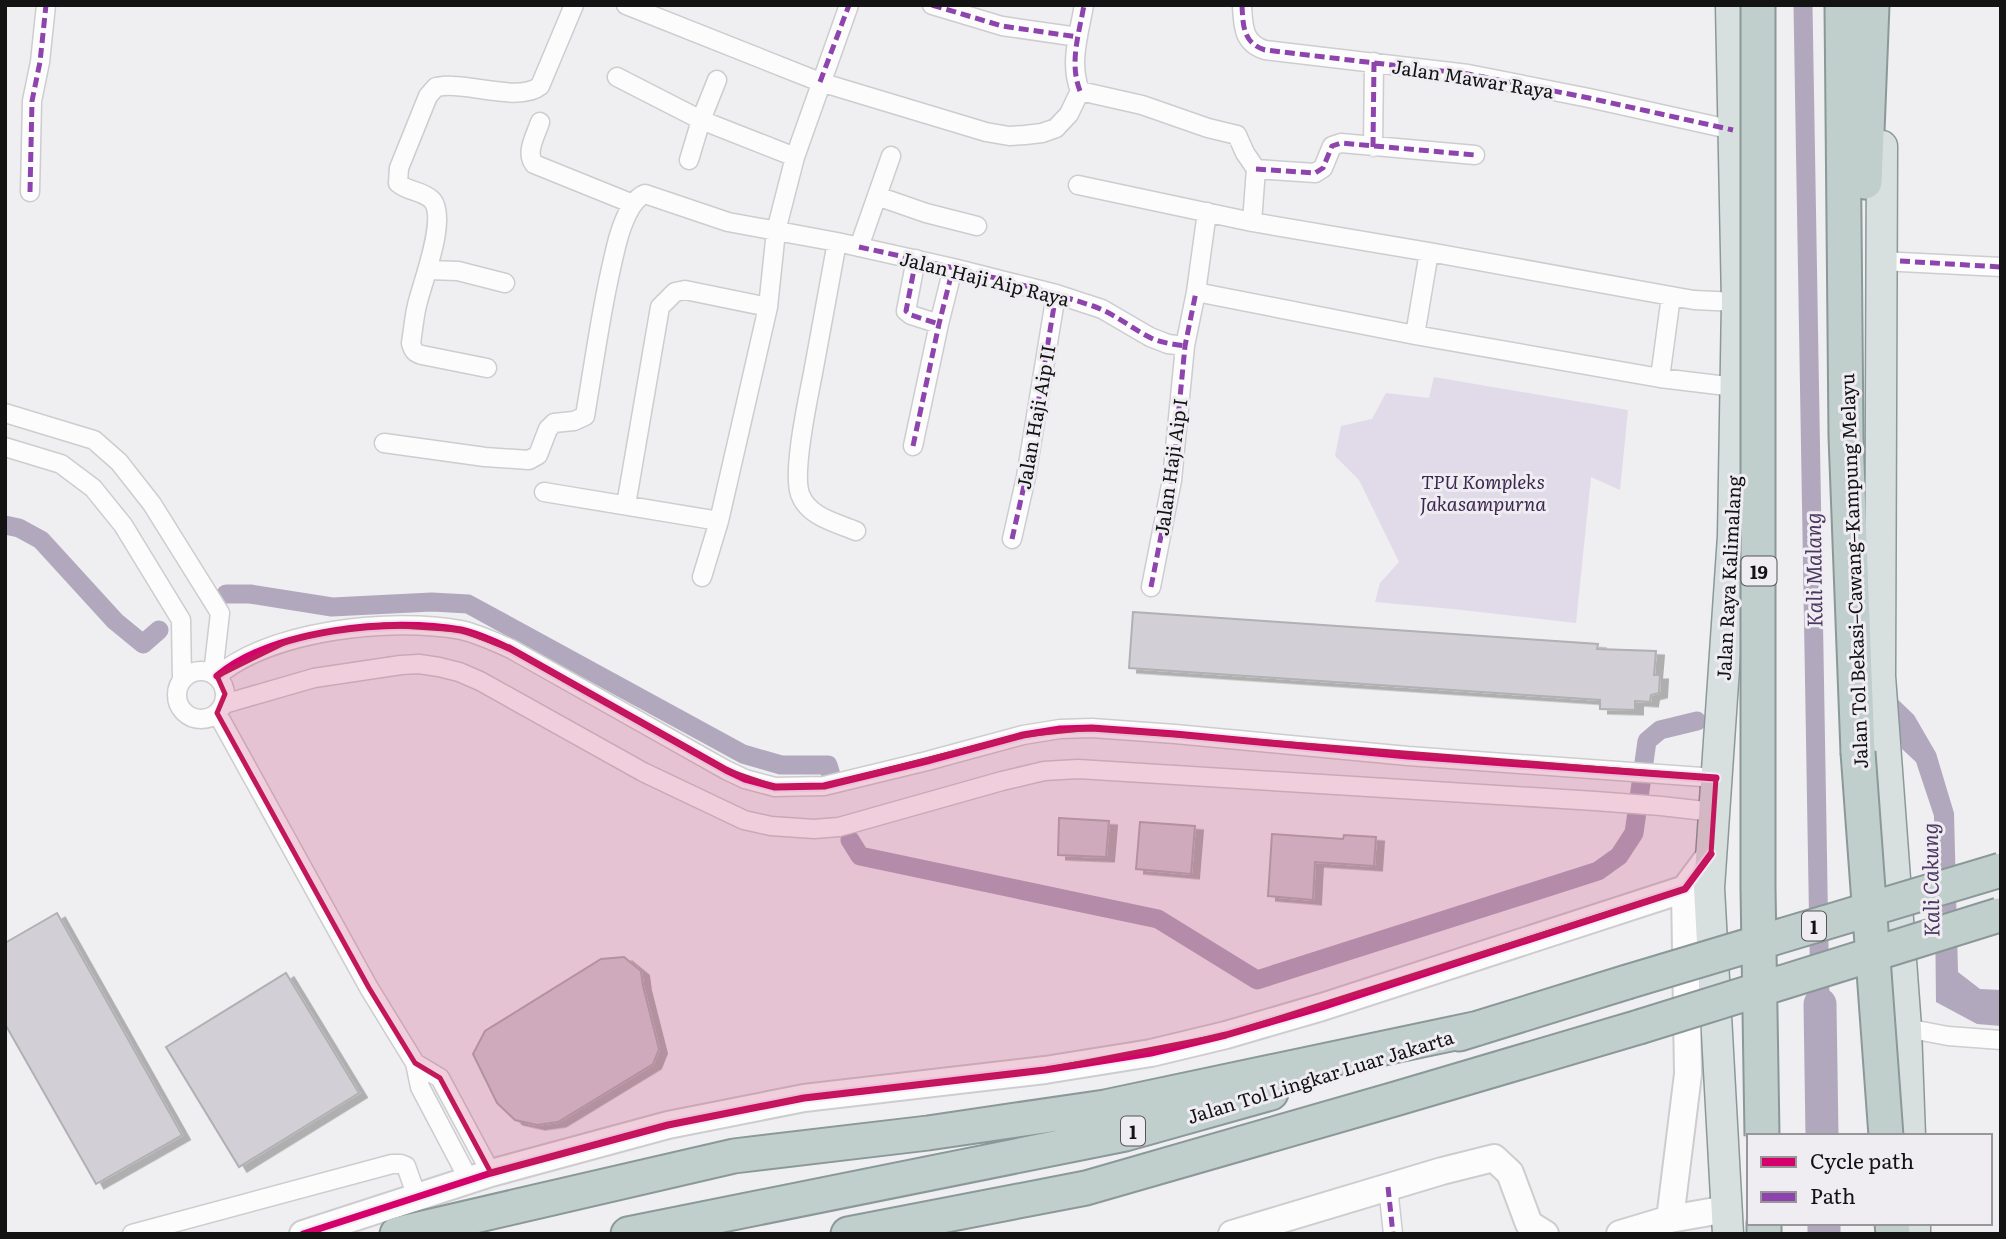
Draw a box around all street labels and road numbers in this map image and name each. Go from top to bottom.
street label: Jalan Mawar Raya [1390,51,1557,105]
street label: Jalan Haji Aip Raya [897,243,1074,313]
street label: Jalan Haji Aip II [1009,343,1061,491]
street label: Jalan Tol Bekasi–Cawang–Kampung Melayu [1832,373,1874,769]
street label: Jalan Haji Aip I [1147,397,1193,537]
street label: Jalan Raya Kalimalang [1709,474,1747,681]
road number: 19 [1742,556,1776,586]
road number: 1 [1802,911,1826,940]
street label: Jalan Tol Lingkar Luar Jakarta [1183,1022,1457,1130]
road number: 1 [1121,1116,1145,1146]

